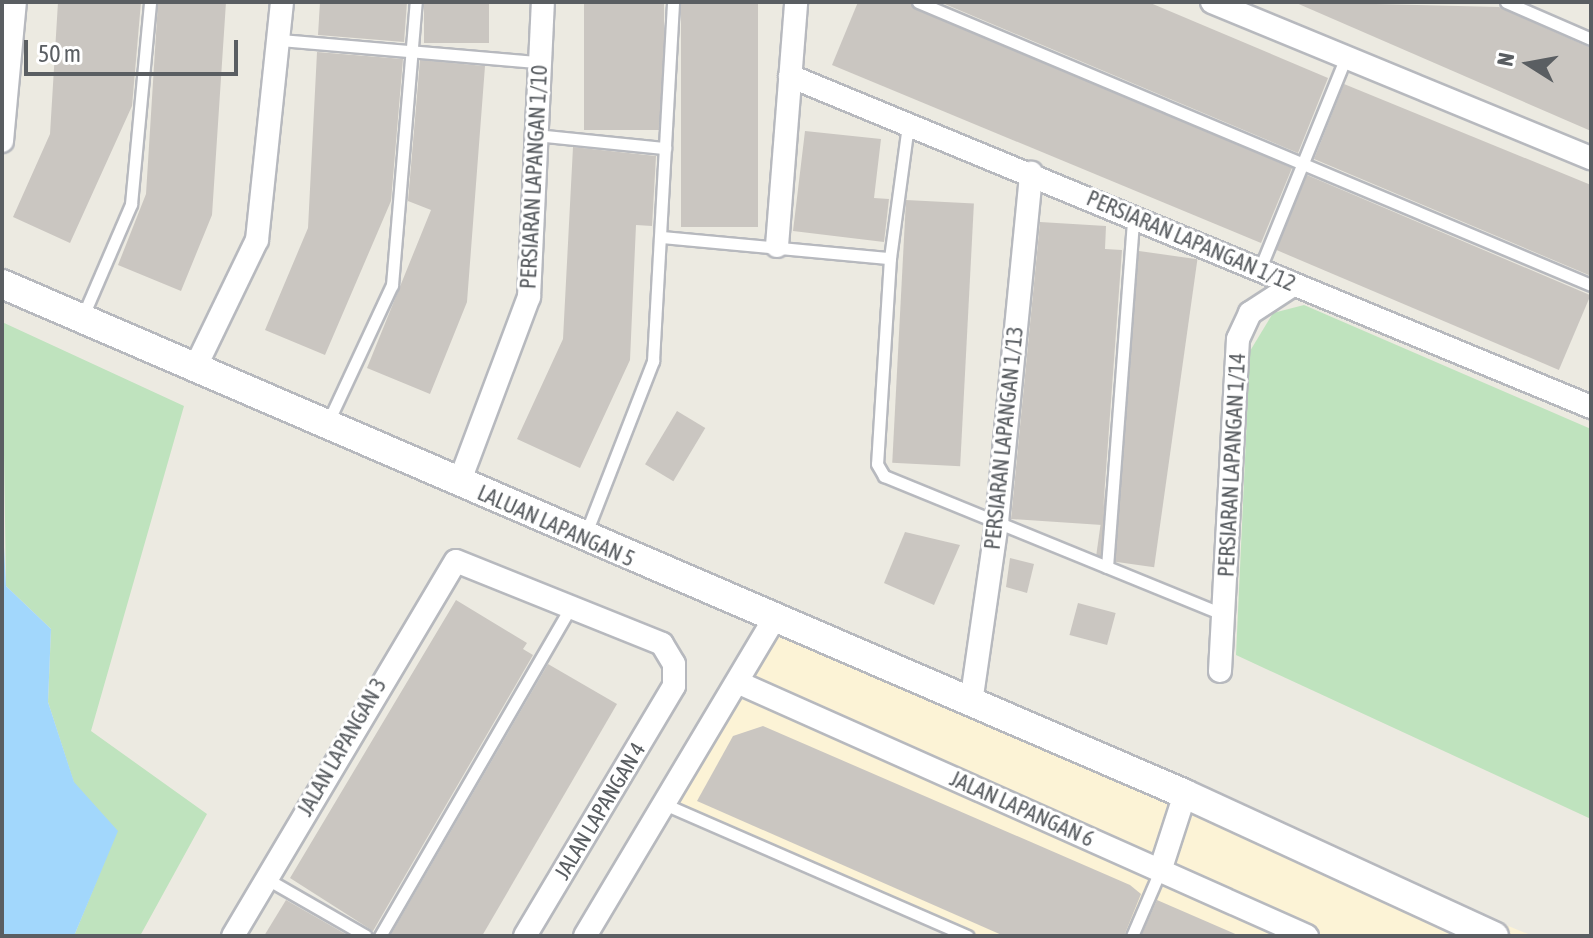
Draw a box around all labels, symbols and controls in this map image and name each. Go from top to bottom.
scale bar [28,24,242,74]
north arrow [1489,24,1569,104]
text: 50 m [38,40,81,67]
text: N [1491,51,1519,68]
street label: PERSIARAN LAPANGAN 1/10 [515,64,553,290]
street label: PERSIARAN LAPANGAN 1/12 [1083,185,1299,297]
street label: PERSIARAN LAPANGAN 1/13 [979,325,1029,551]
street label: PERSIARAN LAPANGAN 1/14 [1213,352,1251,578]
street label: LALUAN LAPANGAN 5 [473,480,639,572]
street label: JALAN LAPANGAN 3 [292,673,392,821]
street label: JALAN LAPANGAN 4 [549,738,651,884]
street label: JALAN LAPANGAN 6 [946,765,1098,853]

